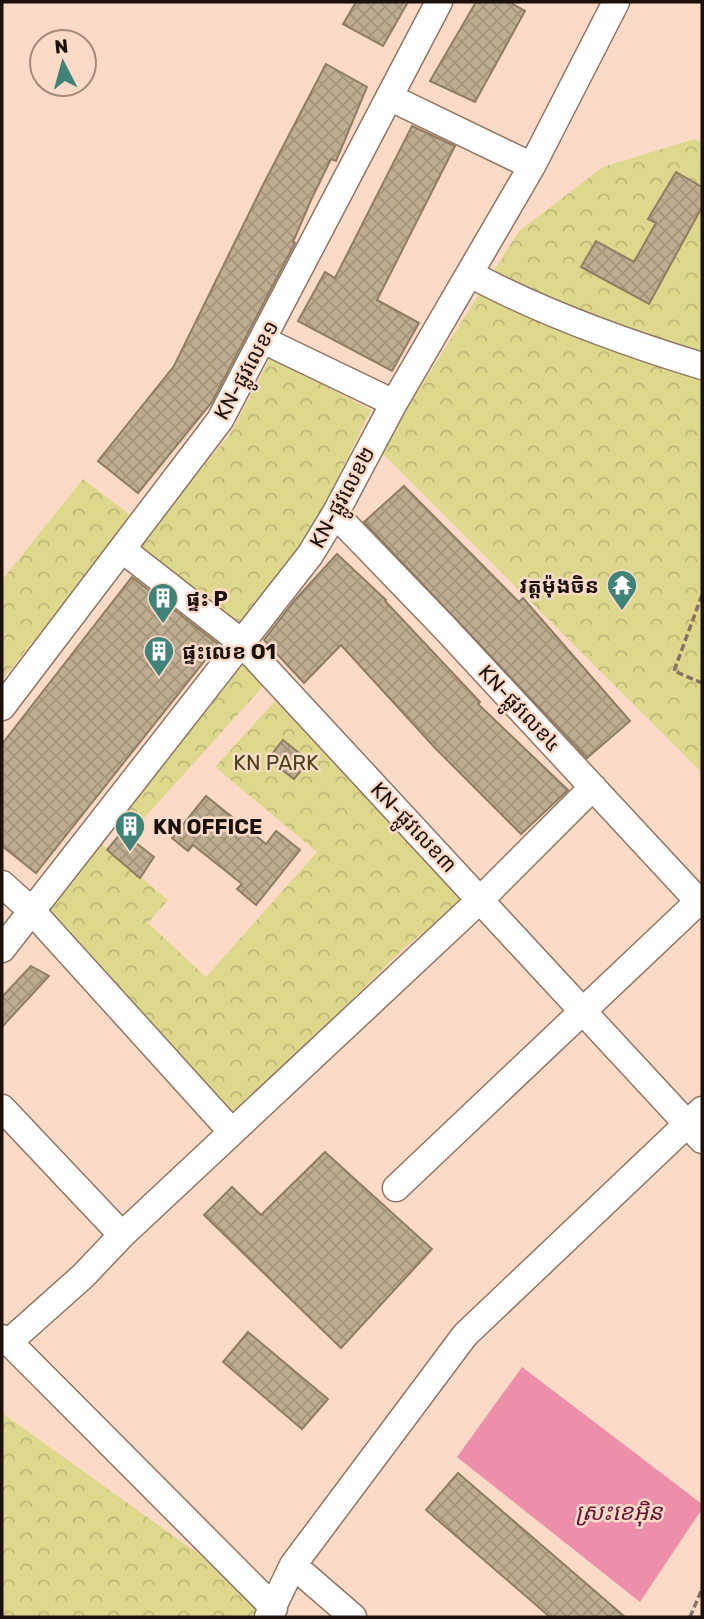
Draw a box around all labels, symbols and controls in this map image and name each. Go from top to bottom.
north arrow [28,28,98,98]
text: N [53,34,69,59]
street label: KN-ផ្លូវលេខ១ [208,316,290,427]
street label: KN-ផ្លូវលេខ២ [304,442,386,556]
temple icon: វត្តម៉ុងចិន [605,568,639,612]
place label: វត្តម៉ុងចិន [519,573,599,599]
building icon: ផ្ទះ P [146,581,180,625]
place label: ផ្ទះ P [186,586,228,612]
building icon: ផ្ទះលេខ O1 [142,634,176,678]
place label: ផ្ទះលេខ O1 [182,639,276,665]
street label: KN-ផ្លូវលេខ៤ [468,659,567,762]
park label: KN PARK [233,750,319,775]
street label: KN-ផ្លូវលេខ៣ [361,777,462,882]
building icon: KN OFFICE [113,809,147,853]
place label: KN OFFICE [153,814,262,839]
water label: ស្រះខេអ៊ិន [575,1498,664,1527]

